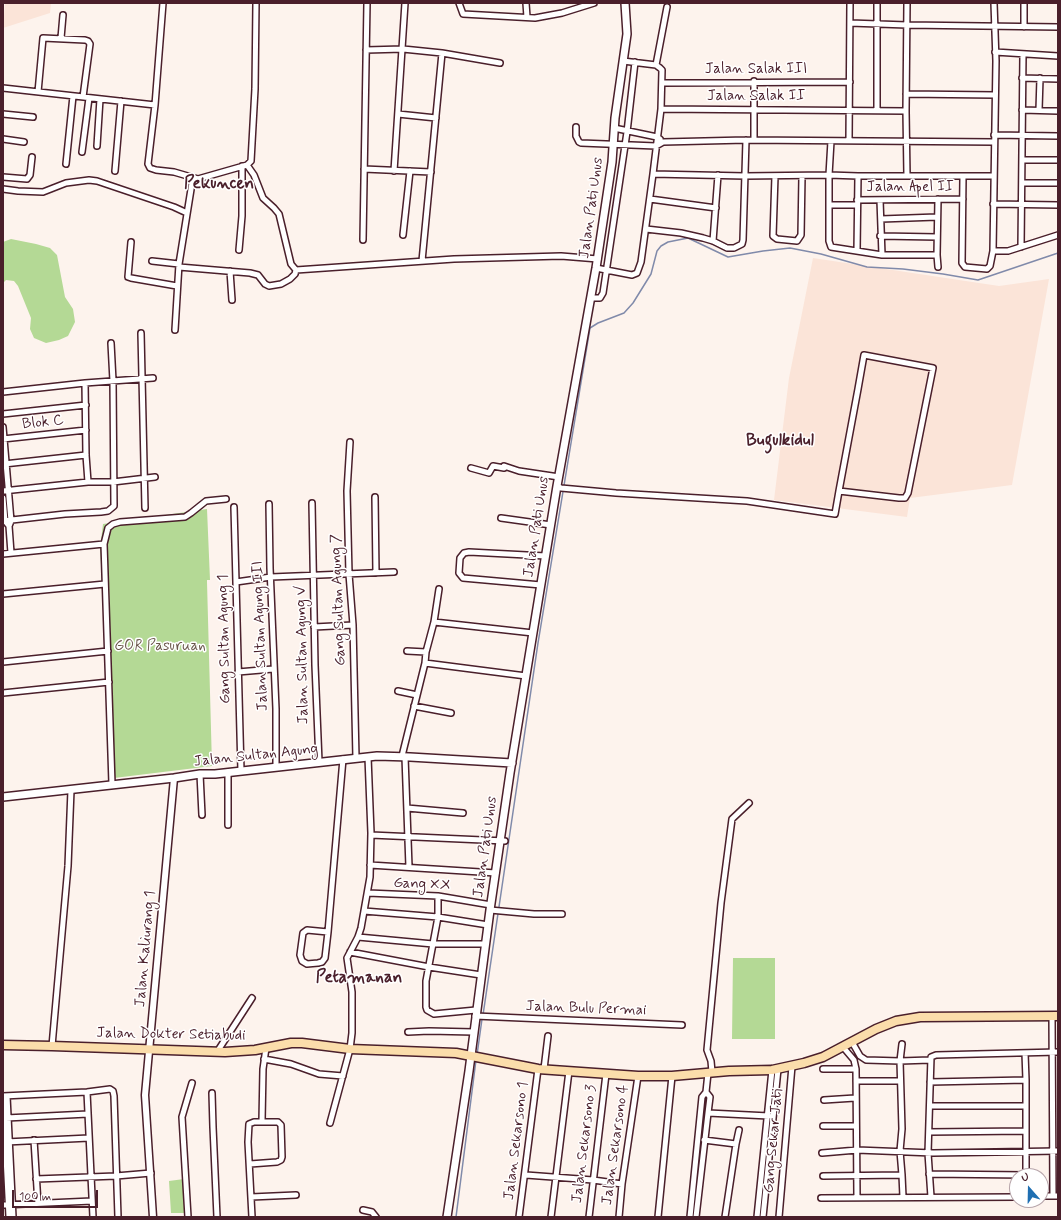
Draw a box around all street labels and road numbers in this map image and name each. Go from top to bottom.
street label: Jalan Salak III [705,61,807,79]
street label: Jalan Salak II [707,88,805,106]
street label: Jalan Pati Unus [576,156,608,260]
street label: Jalan Apel II [866,179,954,197]
street label: Blok C [21,412,65,434]
street label: Jalan Pati Unus [520,475,554,579]
street label: Gang Sultan Agung 7 [328,534,350,666]
street label: Jalan Sultan Agung III [249,561,273,711]
street label: Gang Sultan Agung 1 [215,574,235,704]
street label: Jalan Sultan Agung V [293,585,313,725]
street label: Jalan Sultan Agung [193,741,319,771]
street label: Jalan Pati Unus [470,795,502,899]
street label: Gang XX [393,875,451,895]
street label: Jalan Kaliurang 1 [132,890,160,1008]
street label: Jalan Bulu Permai [525,998,647,1020]
street label: Jalan Dokter Setiabudi [96,1025,246,1045]
street label: Jalan Sekarsono 1 [501,1081,533,1201]
street label: Jalan Sekarsono 3 [569,1084,601,1204]
street label: Jalan Sekarsono 4 [599,1084,633,1206]
street label: Gang Sekar Jati [760,1088,788,1194]

